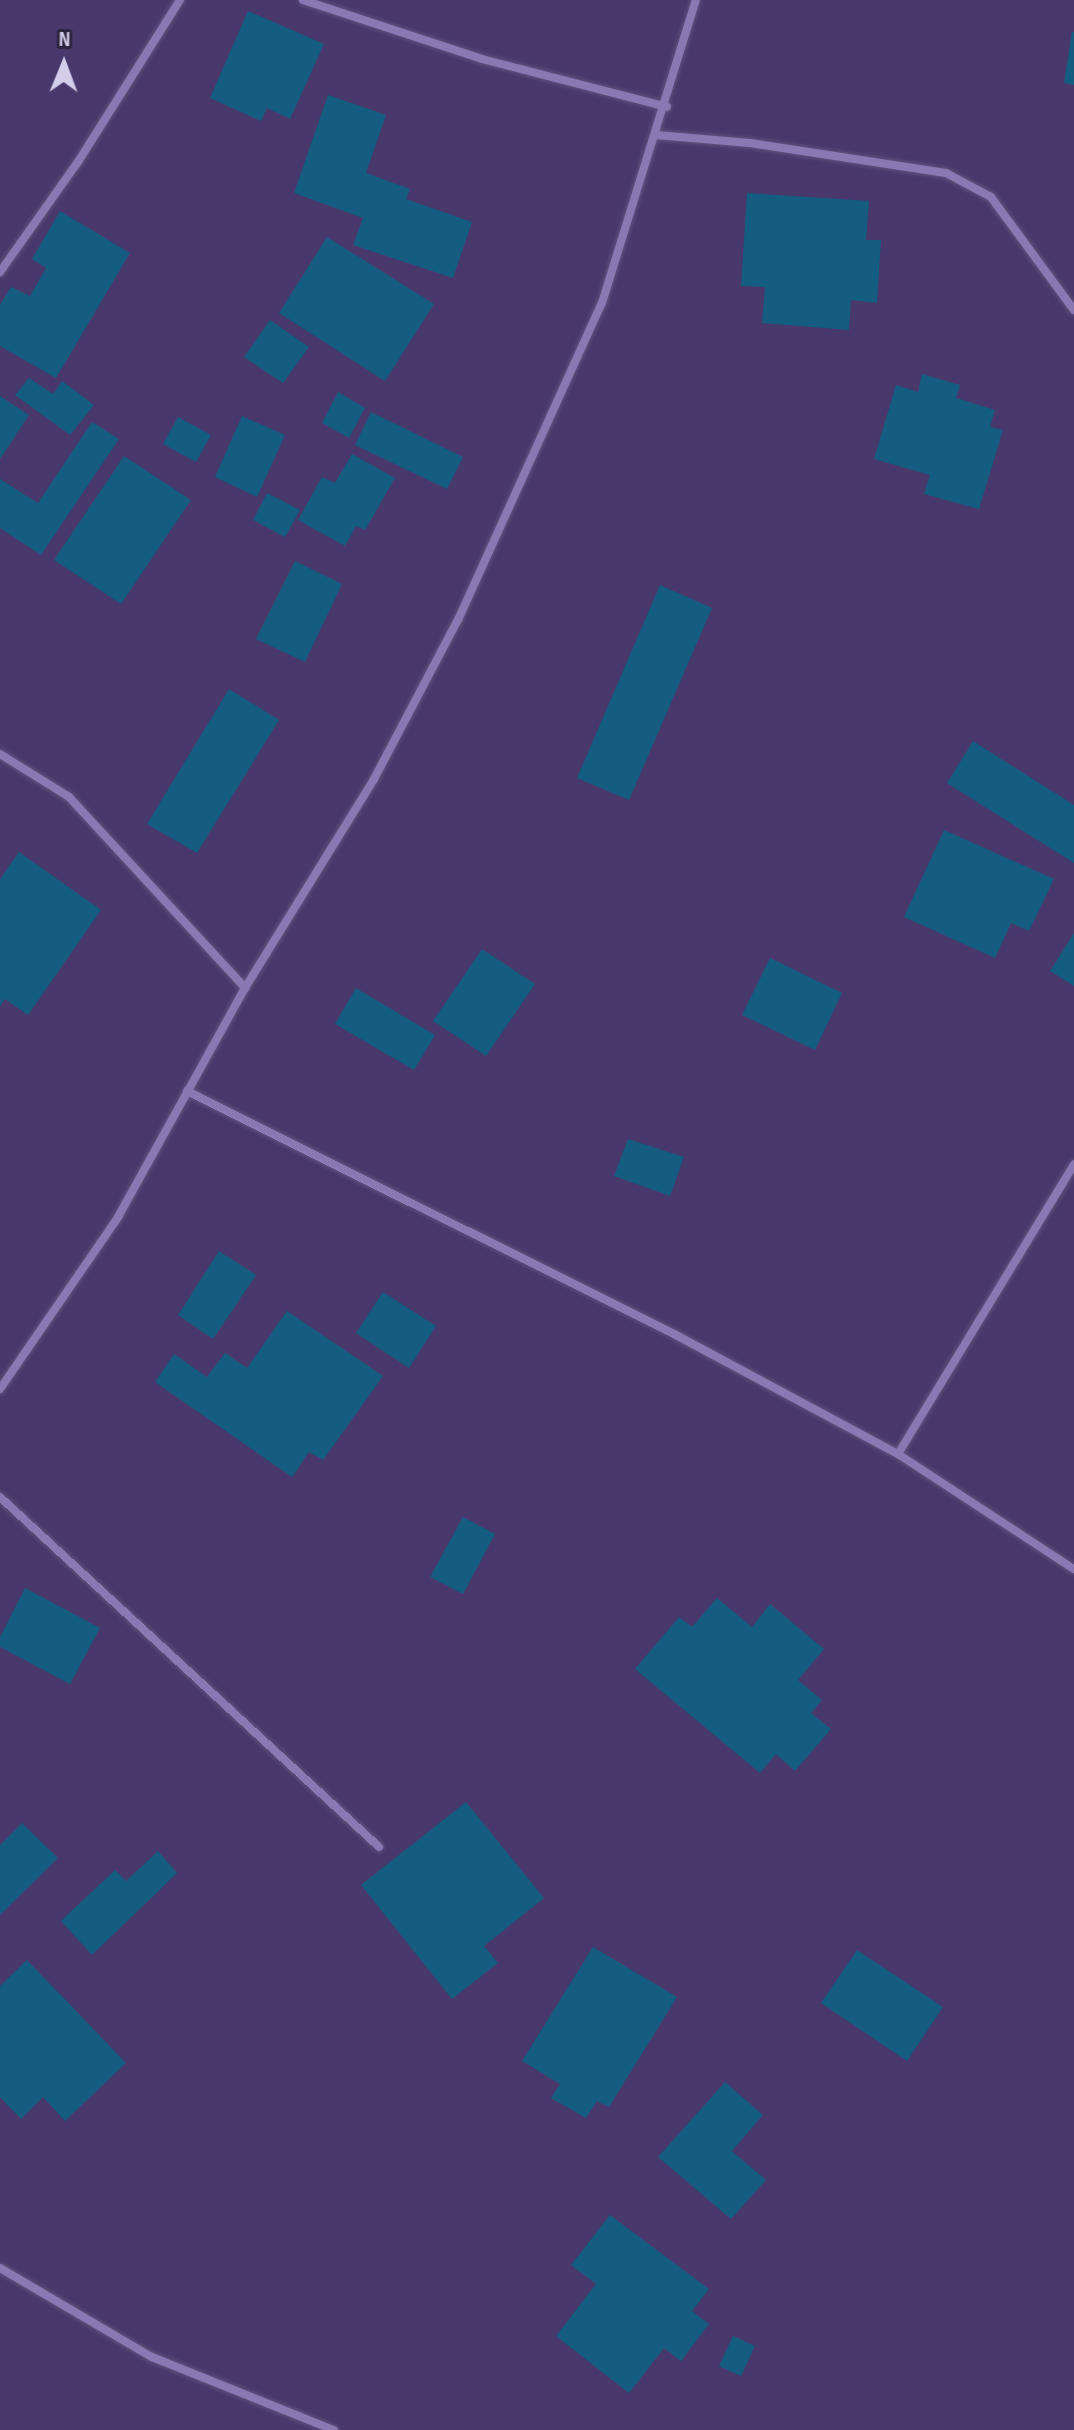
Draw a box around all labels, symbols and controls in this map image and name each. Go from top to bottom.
north arrow [24,24,104,104]
text: N [58,26,71,53]

